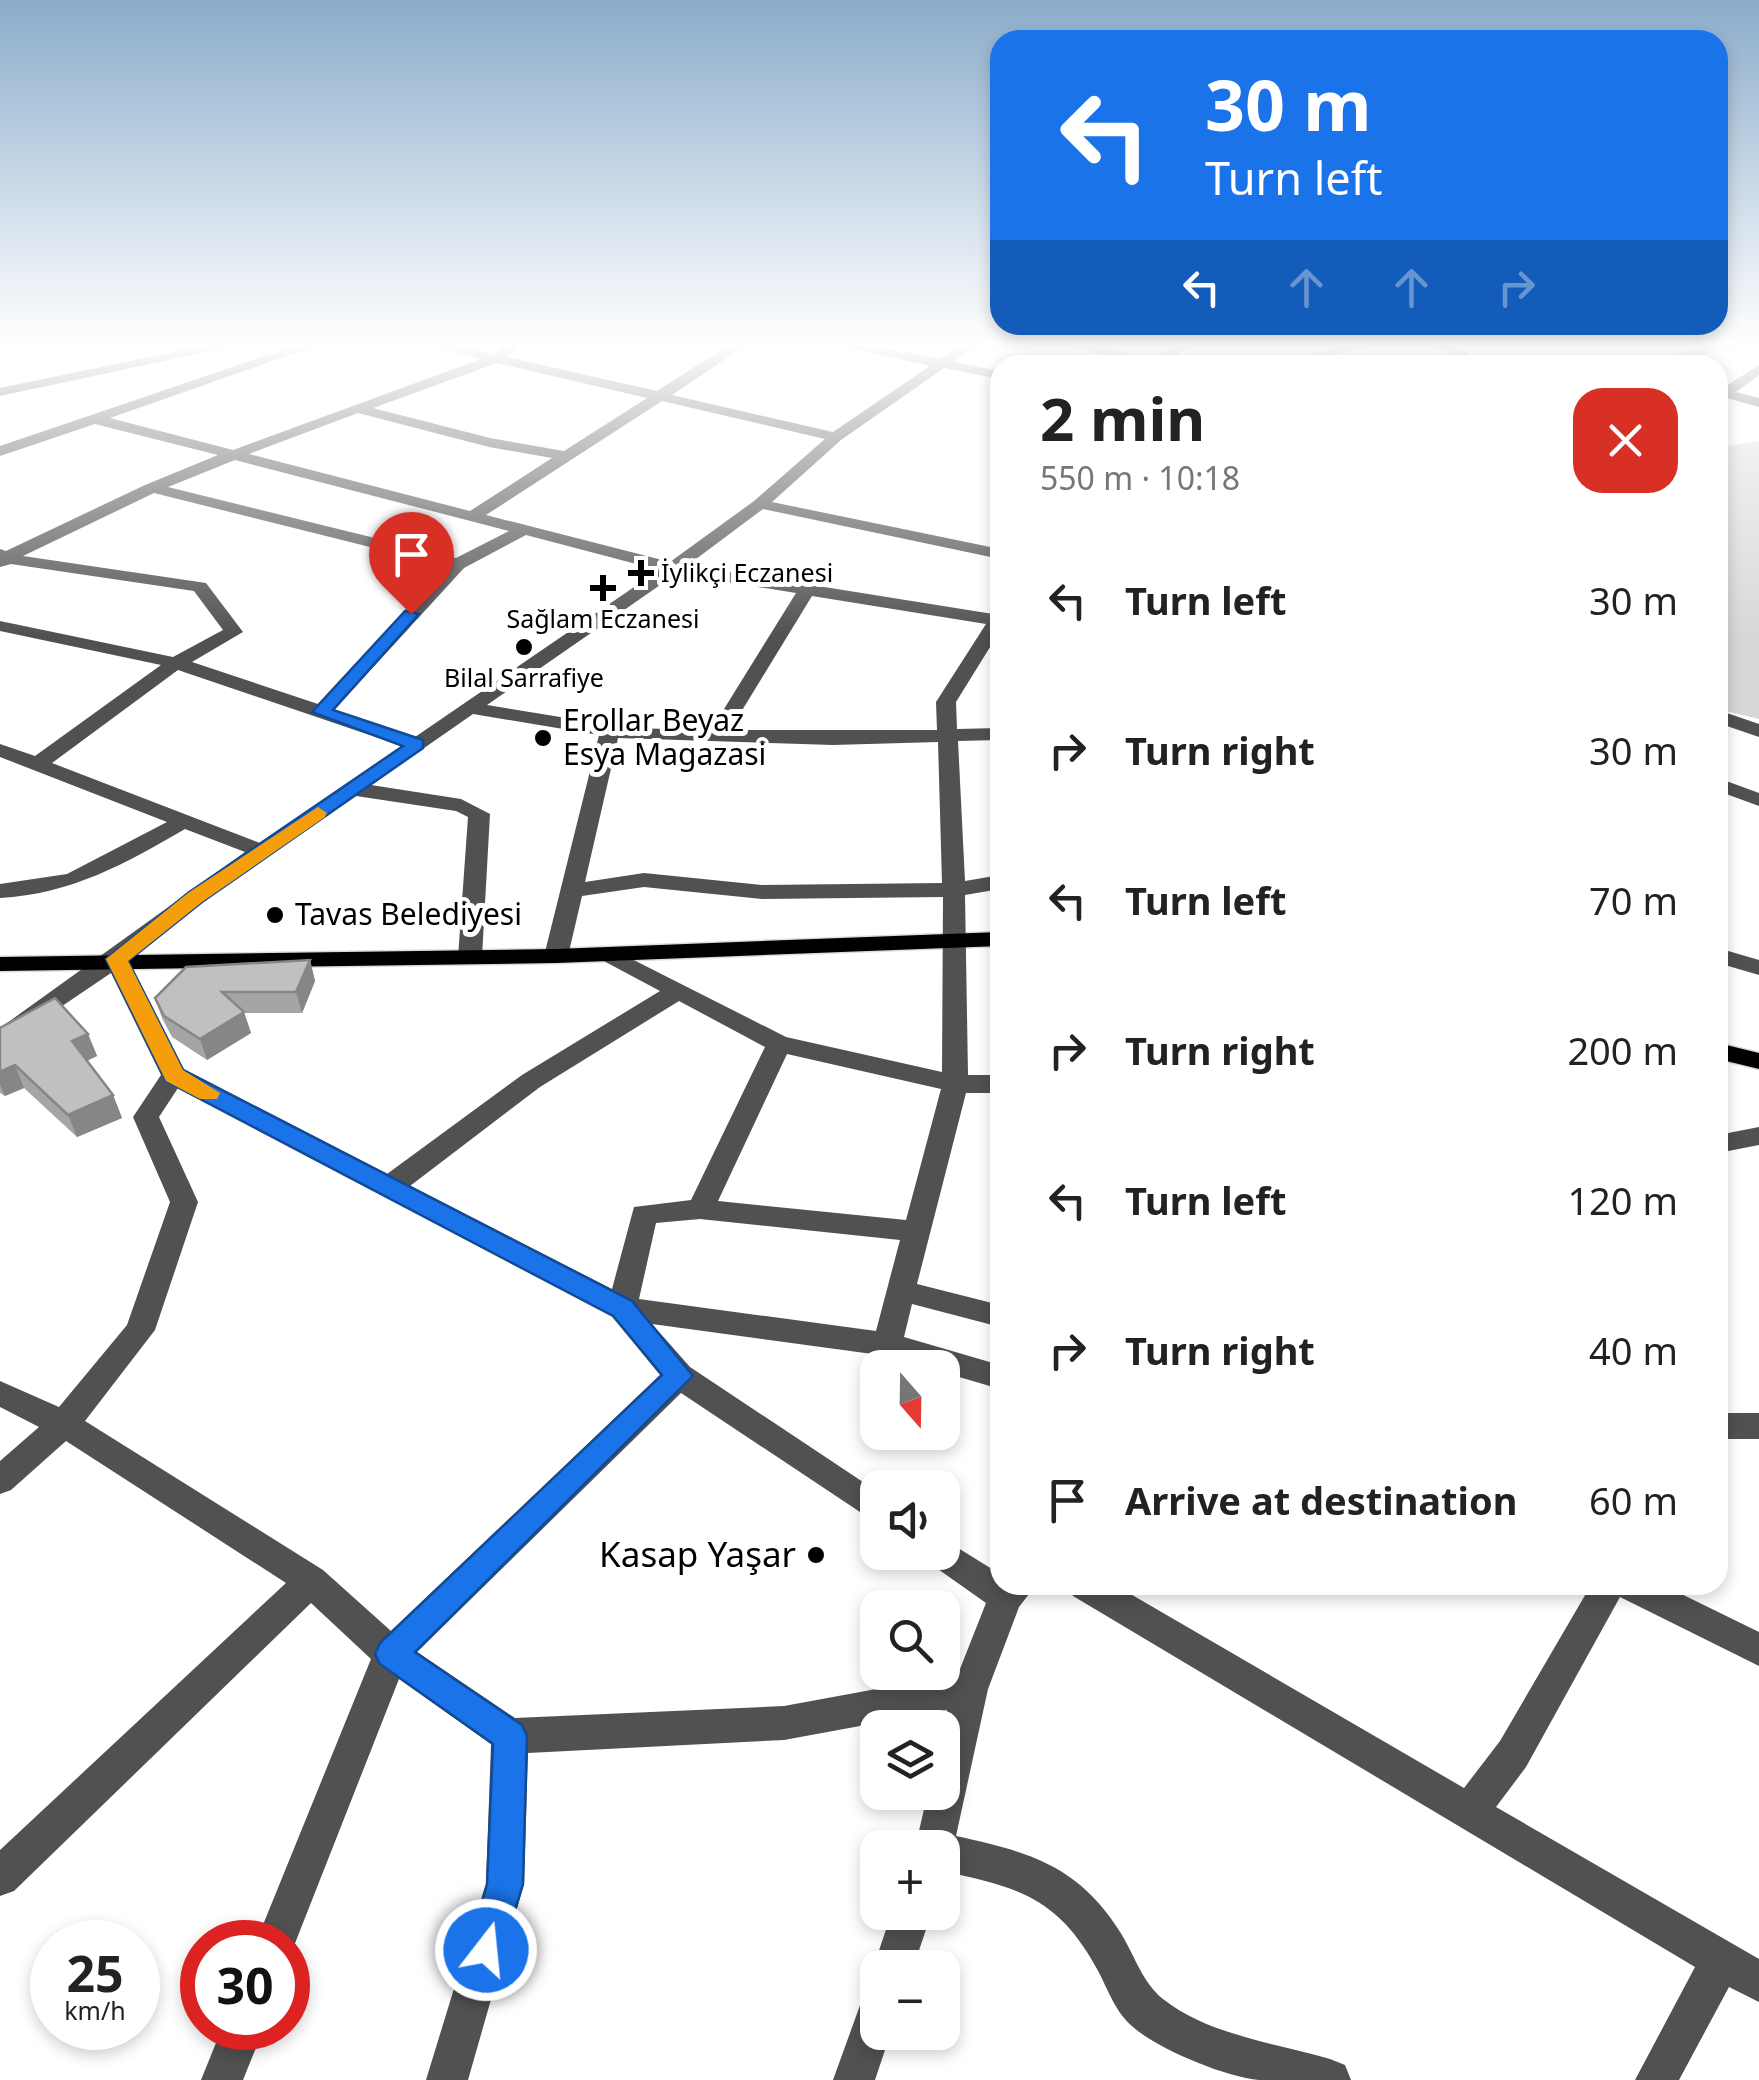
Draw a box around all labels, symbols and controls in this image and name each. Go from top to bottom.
text: 30 m [1205,56,1372,152]
icon: left [1040,70,1170,200]
text: Turn left [1205,147,1382,208]
icon: left [1174,260,1229,315]
icon: ahead [1279,260,1334,315]
icon: ahead [1384,260,1439,315]
icon: right [1489,260,1544,315]
text: 2 min [1040,377,1205,459]
button: close [1573,388,1678,493]
text: 550 m · 10:18 [1040,456,1240,499]
pin [369,512,454,615]
icon: arrive [384,527,439,582]
place label: İylikçi Eczanesi [661,555,833,589]
marker: İylikçi Eczanesi [630,562,652,584]
icon: left [1040,573,1095,628]
text: Turn left [1125,574,1287,626]
text: 30 m [1589,574,1678,626]
marker: Sağlam Eczanesi [592,577,614,599]
place label: Sağlam Eczanesi [506,601,700,635]
marker: Bilal Sarrafiye [513,636,535,658]
place label: Bilal Sarrafiye [444,660,604,694]
place label: Erollar Beyaz Esya Magazasi [563,699,766,774]
icon: right [1040,723,1095,778]
text: Turn right [1125,724,1315,776]
text: 30 m [1589,724,1678,776]
marker: Erollar Beyaz Esya Magazasi [532,727,554,749]
icon: left [1040,873,1095,928]
text: Turn left [1125,874,1287,926]
text: 70 m [1589,874,1678,926]
place label: Tavas Belediyesi [295,893,522,934]
marker: Tavas Belediyesi [264,904,286,926]
icon: right [1040,1023,1095,1078]
text: Turn right [1125,1024,1315,1076]
text: 200 m [1567,1024,1678,1076]
icon: left [1040,1173,1095,1228]
text: Turn left [1125,1174,1287,1226]
text: 120 m [1567,1174,1678,1226]
icon: right [1040,1323,1095,1378]
text: Turn right [1125,1324,1315,1376]
text: 40 m [1589,1324,1678,1376]
north arrow [860,1350,960,1450]
map controls [860,1350,960,2050]
button: sound [860,1470,960,1570]
icon: arrive [1040,1473,1095,1528]
text: Arrive at destination [1125,1474,1517,1526]
text: 60 m [1589,1474,1678,1526]
place label: Kasap Yaşar [599,1530,796,1577]
marker: Kasap Yaşar [805,1544,827,1566]
button: search [860,1590,960,1690]
button: layers [860,1710,960,1810]
button: + [860,1830,960,1930]
position arrow [434,1898,538,2002]
speed limit sign: 30 [180,1920,310,2050]
text: 25 [66,1939,124,2007]
button: − [860,1950,960,2050]
text: km/h [64,1993,126,2027]

